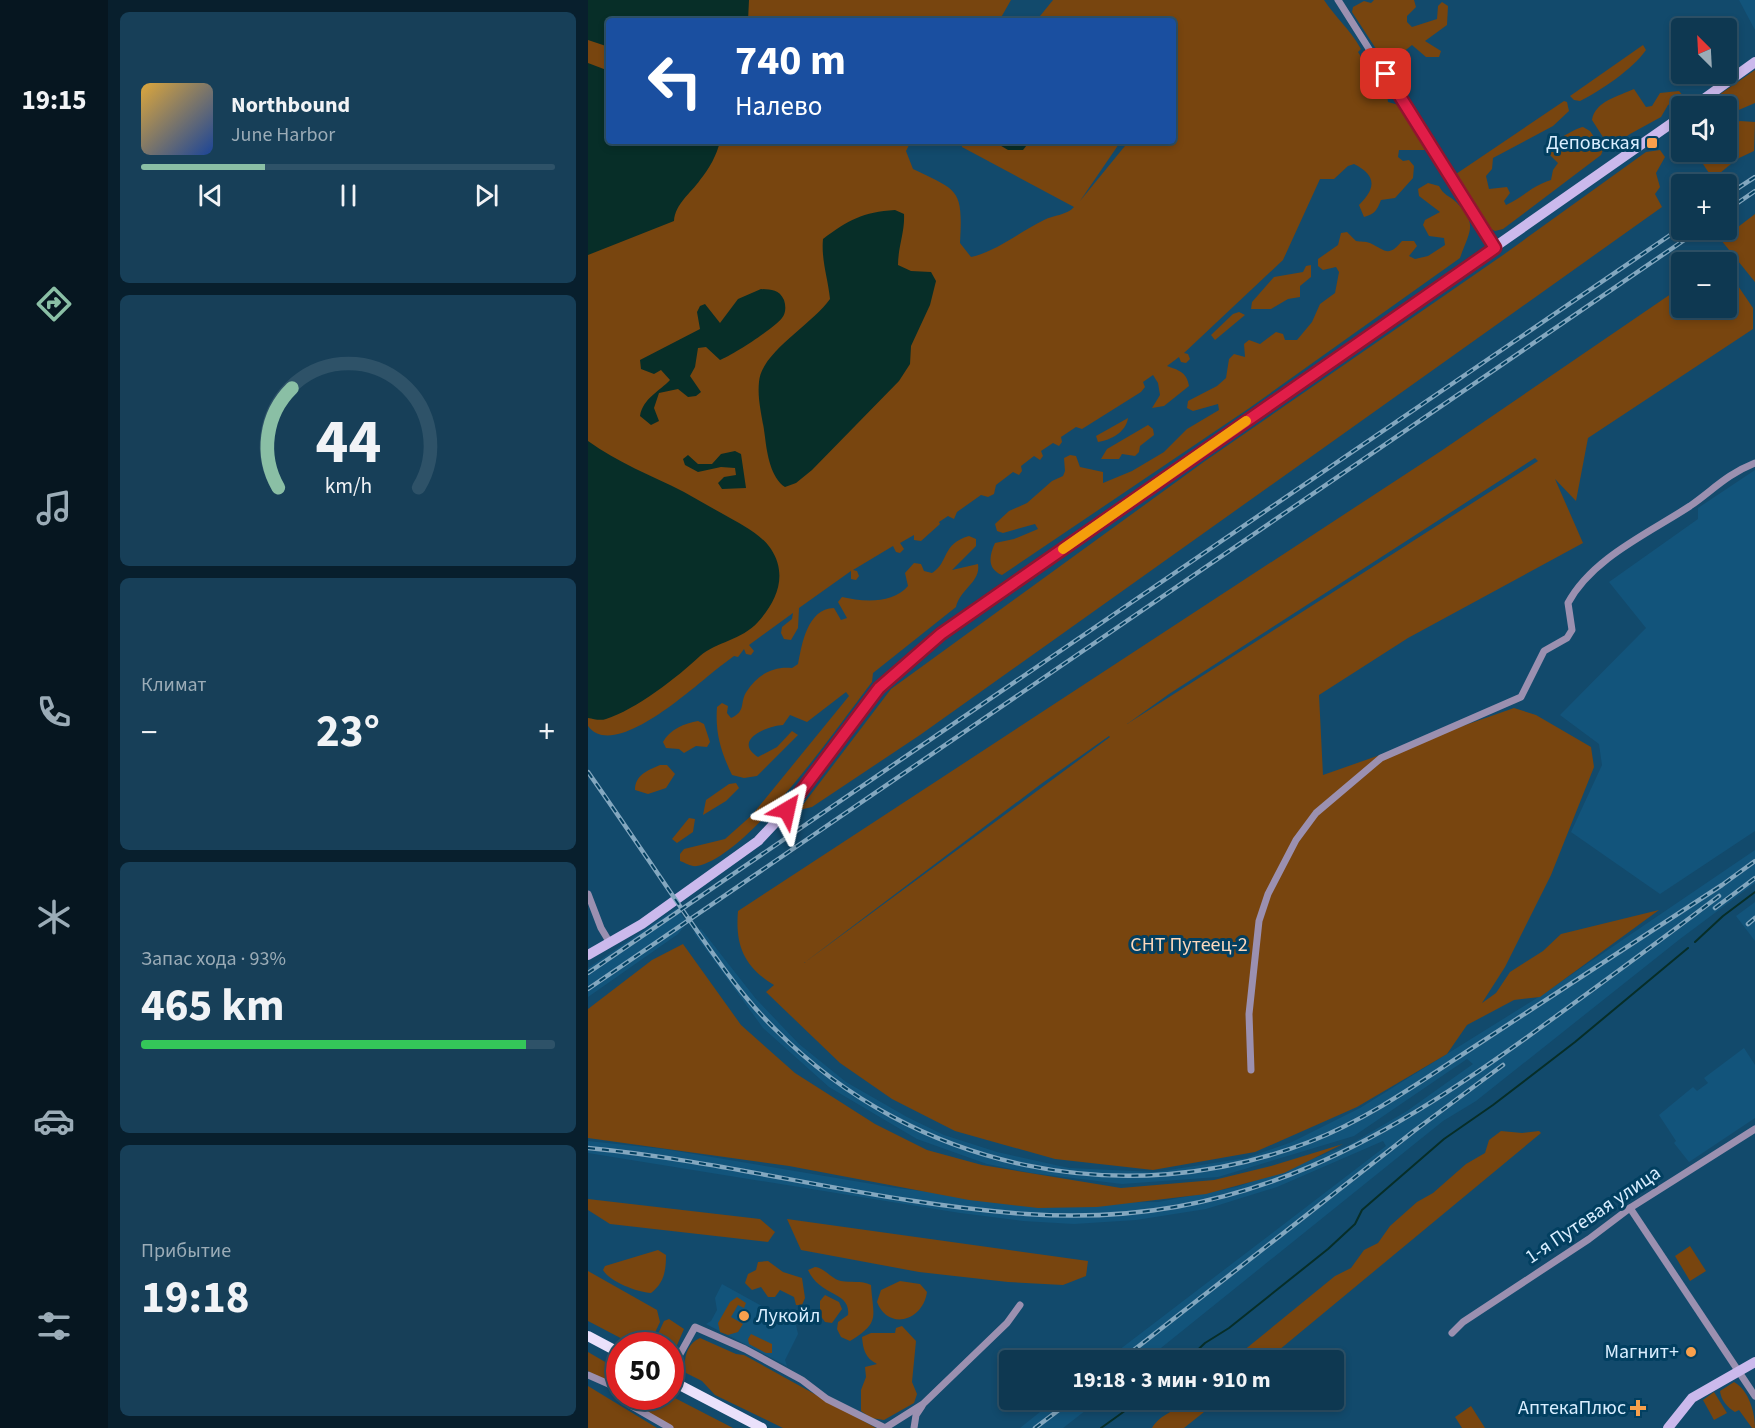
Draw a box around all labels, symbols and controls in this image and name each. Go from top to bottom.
north arrow [1671,18,1737,84]
map controls [1671,18,1737,318]
text: 740 m [735,31,846,91]
icon: left [636,42,714,120]
pin [1360,48,1411,99]
icon: arrive [1369,57,1402,90]
text: 19:15 [21,81,87,120]
text: Налево [735,87,822,126]
text: Northbound [231,89,350,121]
button: sound [1671,96,1737,162]
text: June Harbor [231,121,335,149]
place label: Деповская [1546,129,1640,157]
marker: Деповская [1645,136,1659,150]
button: + [1671,174,1737,240]
icon: previous [194,179,227,212]
icon: pause [332,179,365,212]
icon: next [470,179,503,212]
button: − [1671,252,1737,318]
icon: directions [33,283,75,325]
text: 44 [315,398,381,487]
text: km/h [324,471,372,502]
icon: music [33,487,75,529]
text: Климат [141,671,207,699]
icon: phone [33,691,75,733]
text: 23° [316,700,380,764]
text: − [141,709,157,756]
text: + [539,709,555,756]
position arrow [755,778,819,842]
icon: climate [33,896,75,938]
park label: СНТ Путеец-2 [1130,931,1248,959]
text: Запас хода · 93% [141,945,286,973]
text: 465 km [141,974,285,1038]
icon: car [33,1100,75,1142]
street label: 1-я Путевая улица [1520,1159,1666,1271]
text: Прибытие [141,1237,231,1265]
text: 19:18 [141,1266,250,1330]
place label: Лукойл [756,1302,820,1330]
icon: filters [33,1305,75,1347]
marker: Лукойл [737,1309,751,1323]
speed limit sign: 50 [606,1332,684,1410]
place label: Магнит+ [1604,1338,1679,1366]
marker: Магнит+ [1684,1345,1698,1359]
text: 19:18 · 3 мин · 910 m [1072,1364,1271,1396]
place label: АптекаПлюс [1518,1394,1626,1422]
marker: АптекаПлюс [1631,1401,1645,1415]

